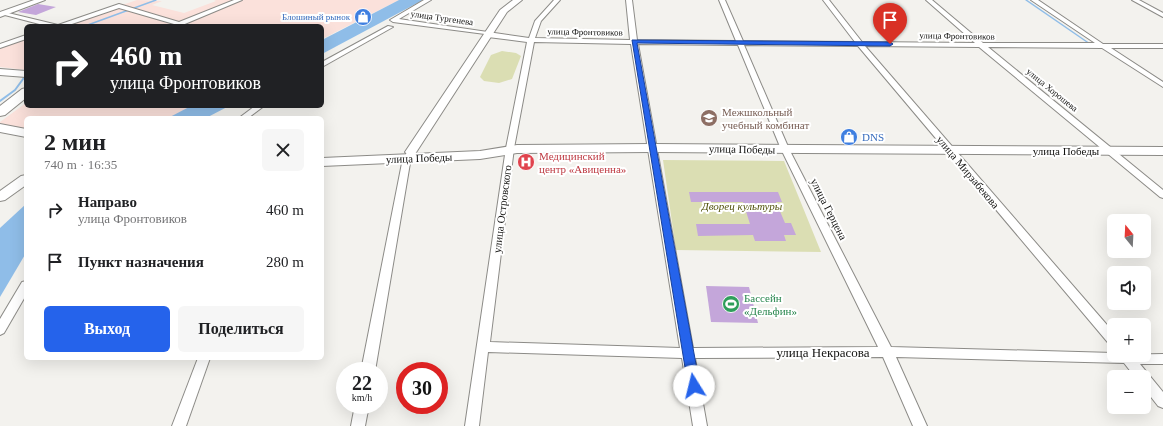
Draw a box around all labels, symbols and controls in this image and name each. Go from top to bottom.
pin [873,3,907,44]
shop icon: Блошиный рынок [353,7,373,27]
street label: улица Тургенева [410,9,474,27]
icon: arrive [879,9,901,31]
place label: Блошиный рынок [282,12,351,22]
street label: улица Фронтовиков [547,26,623,38]
street label: улица Фронтовиков [919,30,995,42]
icon: right [44,40,96,92]
text: 460 m [110,40,182,71]
street label: улица Хорошева [1024,66,1080,114]
text: улица Фронтовиков [110,73,261,93]
place label: Межшкольный учебный комбинат [722,106,809,131]
school or university icon: Межшкольный учебный комбинат [699,108,719,128]
shop icon: DNS [839,127,859,147]
text: 2 мин [44,129,106,155]
button: close [262,129,304,171]
place label: DNS [862,131,884,143]
street label: улица Мирзабекова [934,133,1002,211]
street label: улица Победы [709,142,776,156]
street label: улица Победы [1033,145,1100,157]
place label: Медицинский центр «Авиценна» [539,150,626,175]
street label: улица Победы [386,151,453,165]
hospital icon: Медицинский центр «Авиценна» [516,152,536,172]
text: 740 m · 16:35 [44,157,117,172]
street label: улица Островского [491,164,513,254]
street label: улица Герцена [808,176,850,242]
text: Направо [78,194,137,210]
icon: right [44,199,66,221]
park label: Дворец культуры [701,200,783,212]
text: 460 m [266,202,304,218]
text: улица Фронтовиков [78,211,187,226]
north arrow [1107,214,1151,258]
map controls [1107,214,1151,414]
icon: arrive [44,251,66,273]
text: Пункт назначения [78,254,204,270]
text: 280 m [266,254,304,270]
button: sound [1107,266,1151,310]
place label: Бассейн «Дельфин» [744,292,797,317]
sports icon: Бассейн «Дельфин» [721,294,741,314]
button: Выход [44,306,170,352]
button: Поделиться [178,306,304,352]
button: + [1107,318,1151,362]
street label: улица Некрасова [776,345,870,360]
speed limit sign: 30 [396,362,448,414]
position arrow [673,365,715,407]
button: − [1107,370,1151,414]
text: 22 [352,372,372,394]
text: km/h [352,392,372,403]

